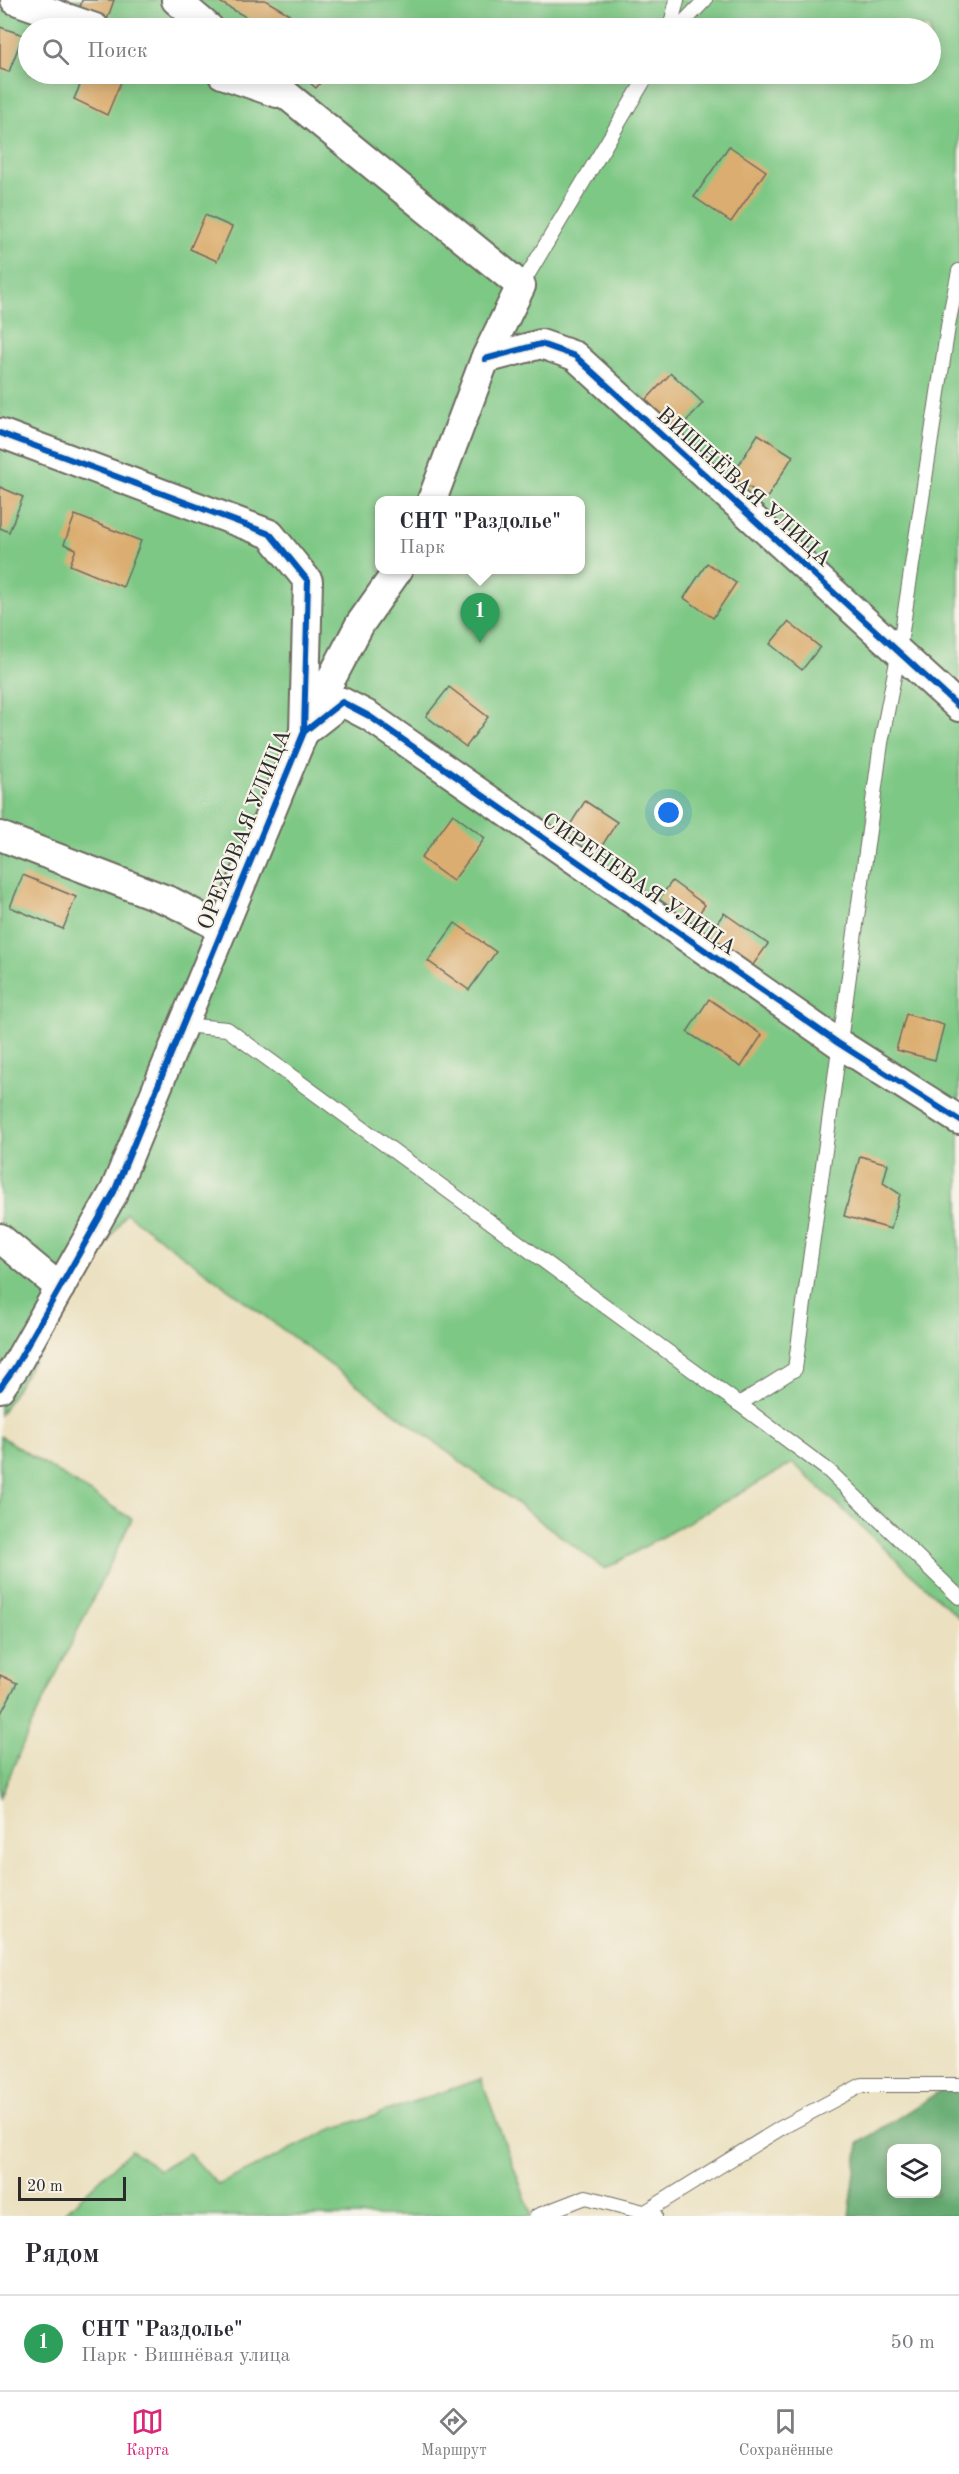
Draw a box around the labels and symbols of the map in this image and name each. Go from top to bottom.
street label: ВИШНЁВАЯ УЛИЦА [652,401,837,571]
pin: 1 [460,594,500,643]
street label: ОРЕХОВАЯ УЛИЦА [195,726,295,933]
your location [654,798,683,827]
street label: СИРЕНЕВАЯ УЛИЦА [538,809,740,960]
scale bar [18,2174,126,2202]

